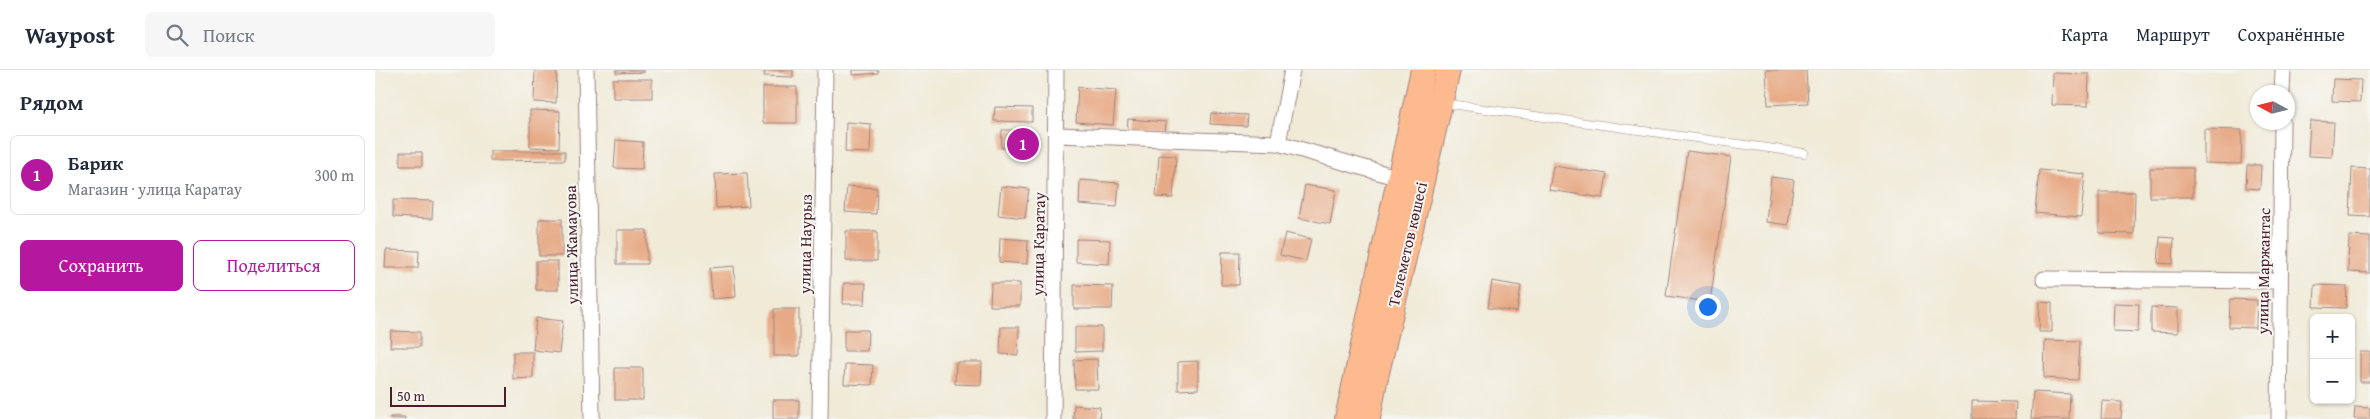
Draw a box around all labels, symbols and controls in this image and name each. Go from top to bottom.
search box [145,12,495,57]
text: Waypost [25,17,115,52]
icon: search [163,21,191,49]
text: Поиск [203,21,255,49]
text: Карта [2062,21,2108,48]
text: Маршрут [2136,21,2210,48]
text: Сохранённые [2238,21,2345,48]
north arrow [2250,85,2295,130]
text: Рядом [20,87,83,118]
pin: 1 [1007,125,1039,163]
text: Барик [68,149,123,177]
text: 1 [33,163,41,187]
text: 300 m [314,163,354,187]
text: Магазин · улица Каратау [68,177,242,201]
street label: Төлеметов көшесі [1381,179,1433,309]
street label: улица Жамауова [558,185,584,306]
street label: улица Каратау [1025,192,1051,297]
street label: улица Наурыз [792,194,818,295]
street label: улица Маржантас [2250,208,2276,335]
button: Сохранить [20,240,183,291]
button: Поделиться [193,240,355,291]
your location [1695,294,1721,320]
map controls [2310,314,2355,404]
button: + [2310,314,2355,359]
button: − [2310,359,2355,404]
scale bar [390,384,506,407]
text: 50 m [397,386,425,406]

